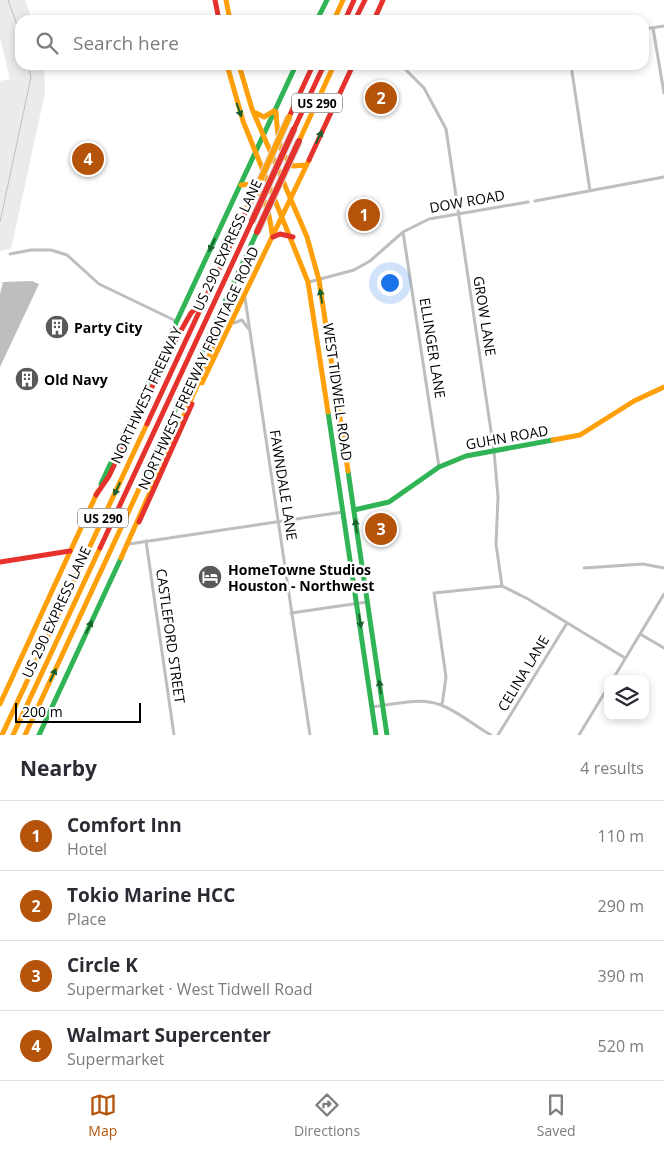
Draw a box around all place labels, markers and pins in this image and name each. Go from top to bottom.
pin: 2 [365,79,397,117]
pin: 4 [72,140,104,178]
pin: 1 [348,196,380,234]
building icon: Party City [44,314,70,340]
place label: Party City [74,318,143,337]
building icon: Old Navy [14,366,40,392]
place label: Old Navy [44,370,108,389]
pin: 3 [365,510,397,548]
place label: HomeTowne Studios Houston - Northwest [228,560,374,595]
hotel icon: HomeTowne Studios Houston - Northwest [197,564,223,590]

